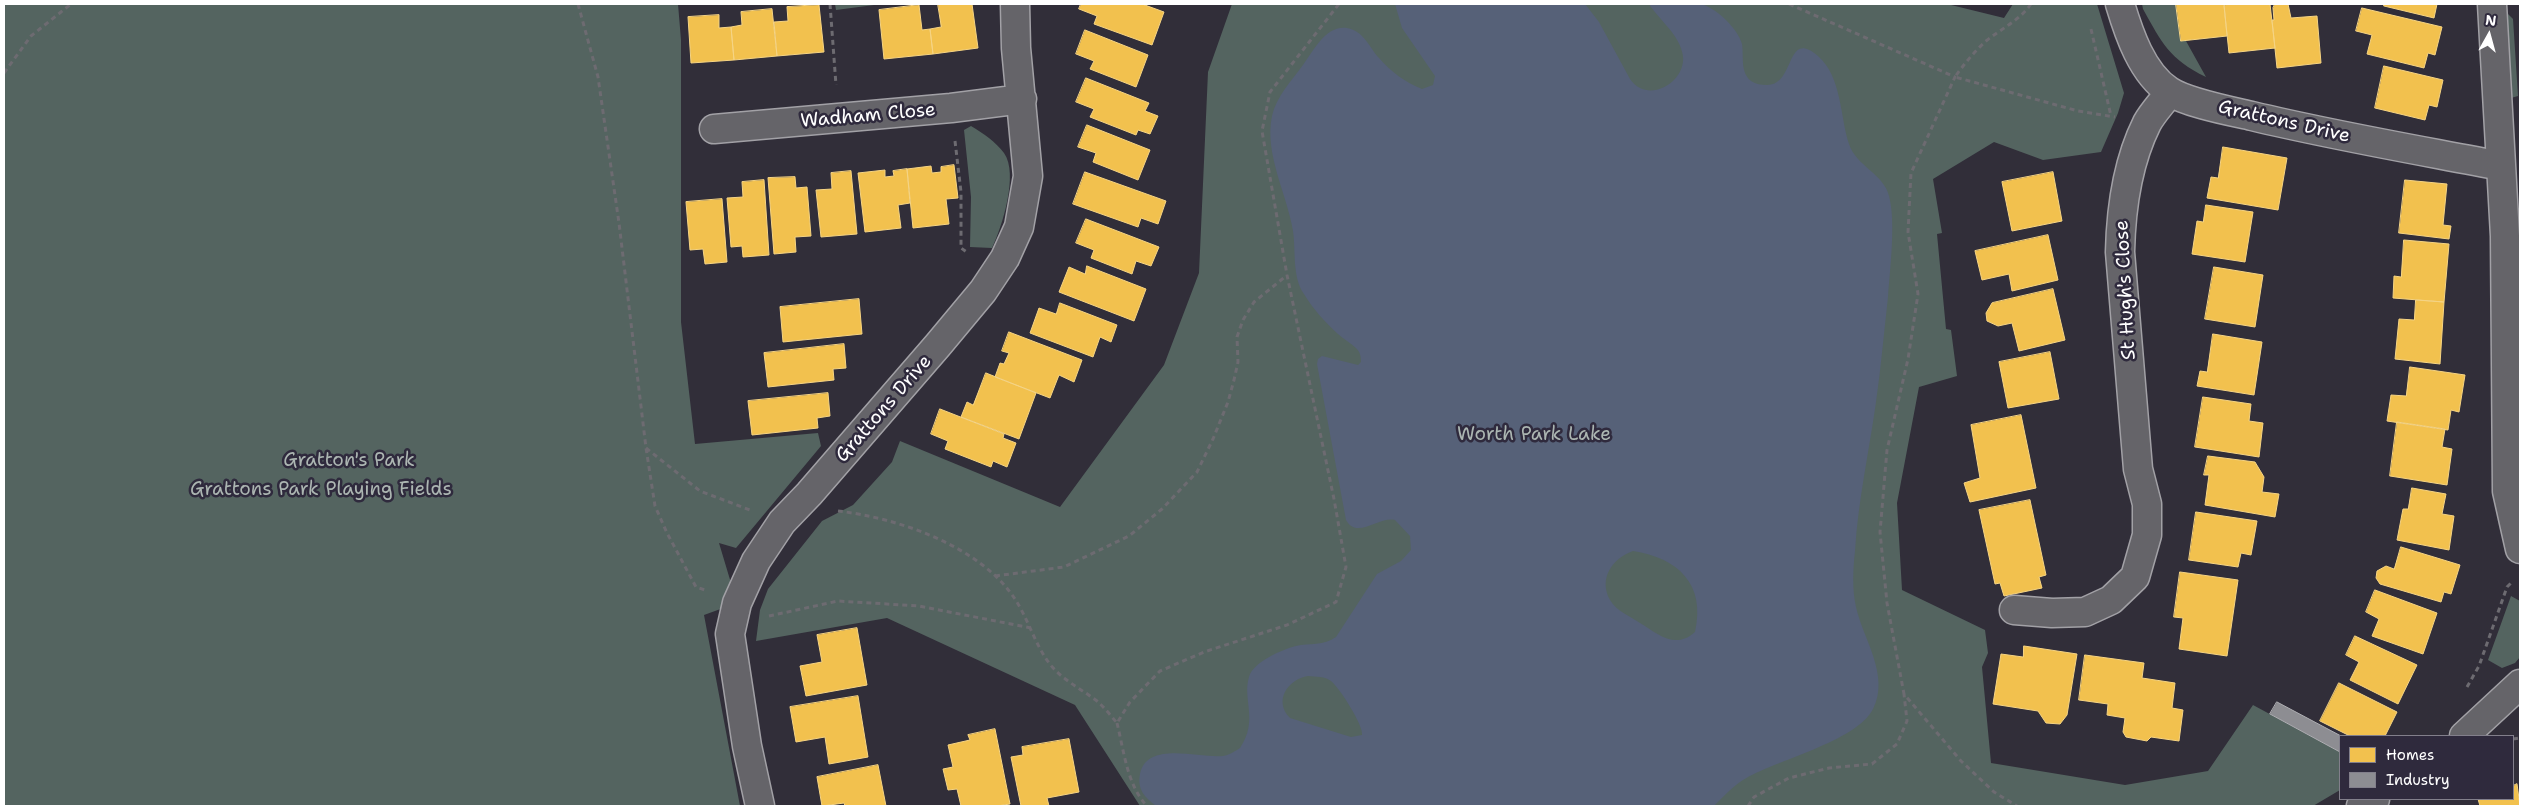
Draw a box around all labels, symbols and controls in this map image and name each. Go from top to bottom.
north arrow [2464,10,2514,60]
text: N [2484,11,2497,30]
street label: Grattons Drive [2216,96,2352,148]
street label: Wadham Close [799,99,937,133]
street label: St Hugh's Close [2111,219,2141,361]
street label: Grattons Drive [831,351,937,467]
park label: Worth Park Lake [1457,424,1611,446]
park label: Gratton's Park [283,450,415,472]
park label: Grattons Park Playing Fields [190,479,452,501]
legend [2339,735,2514,800]
text: Homes [2386,745,2434,765]
text: Industry [2386,770,2450,790]

